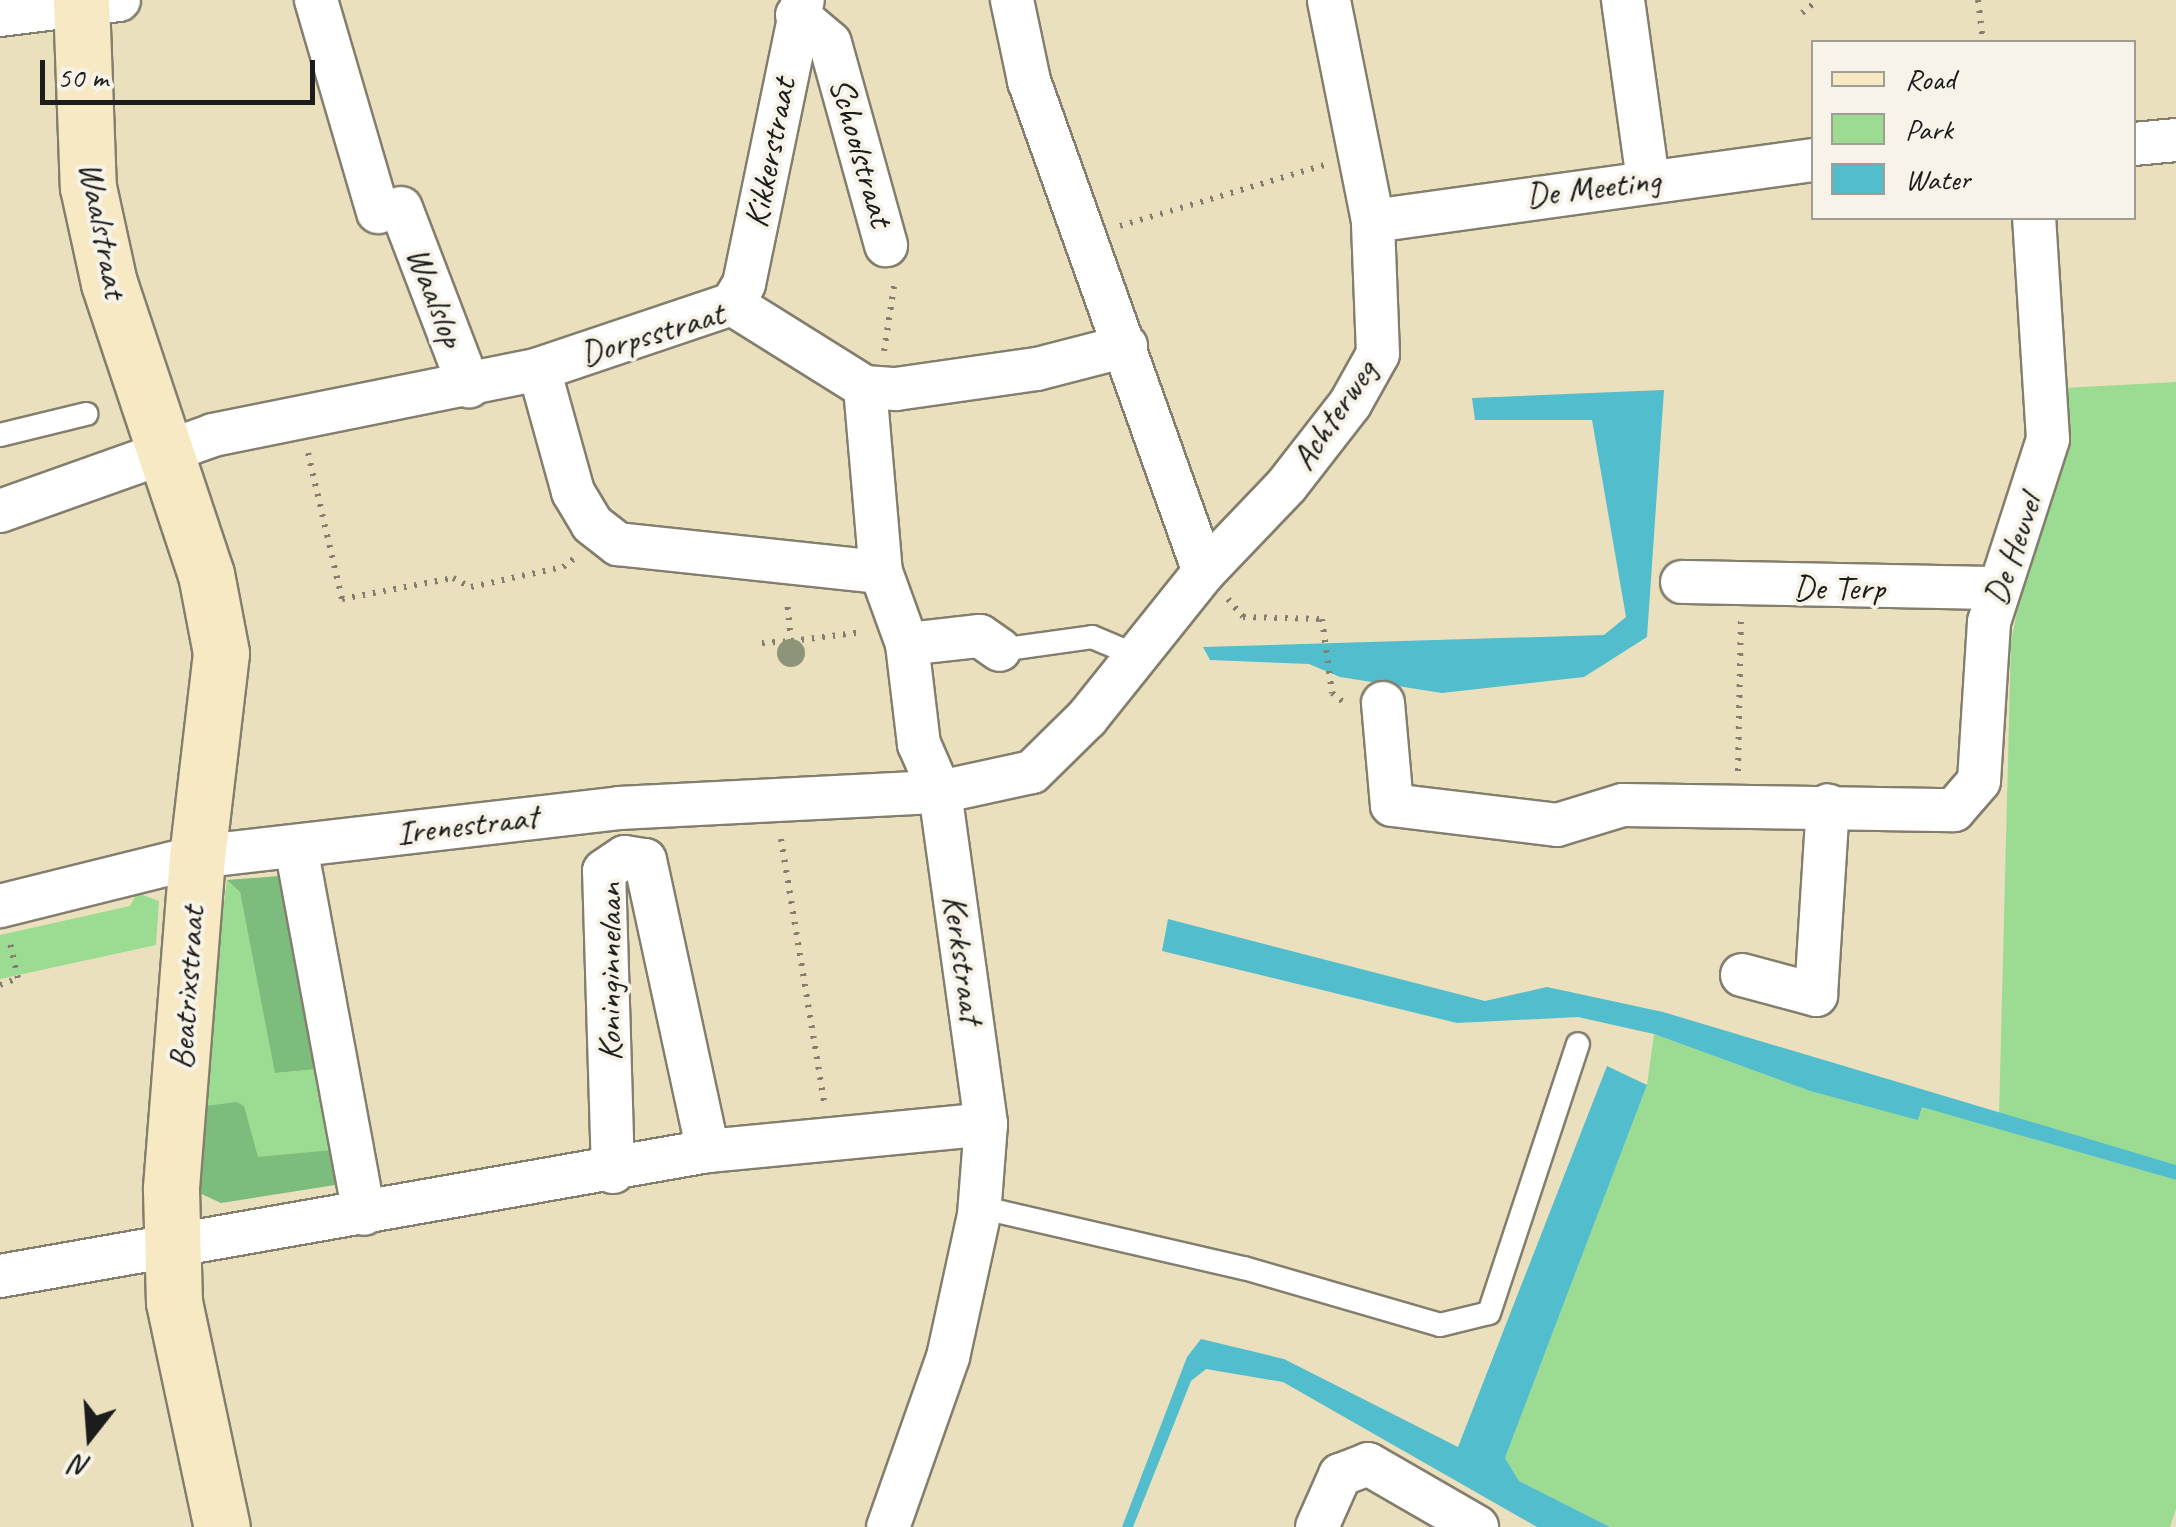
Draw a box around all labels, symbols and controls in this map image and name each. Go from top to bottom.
scale bar [45,40,320,102]
legend [1811,40,2136,220]
text: 50 m [57,58,108,96]
text: Road [1905,60,1955,98]
street label: Schoolstraat [820,73,902,231]
street label: Kikkerstraat [735,75,805,231]
text: Park [1905,110,1953,148]
street label: Waalstraat [69,158,137,302]
street label: De Meeting [1524,159,1662,217]
text: Water [1905,160,1970,198]
street label: Waalslop [397,241,473,353]
street label: Dorpsstraat [575,292,729,376]
street label: Achterweg [1282,352,1386,478]
street label: De Heuvel [1975,490,2051,610]
street label: De Terp [1794,567,1884,609]
street label: Irenestraat [394,795,540,855]
street label: Koninginnelaan [589,883,631,1061]
street label: Kerkstraat [933,892,993,1026]
street label: Beatrixstraat [160,905,214,1071]
north arrow [40,1387,140,1487]
text: N [68,1447,94,1485]

